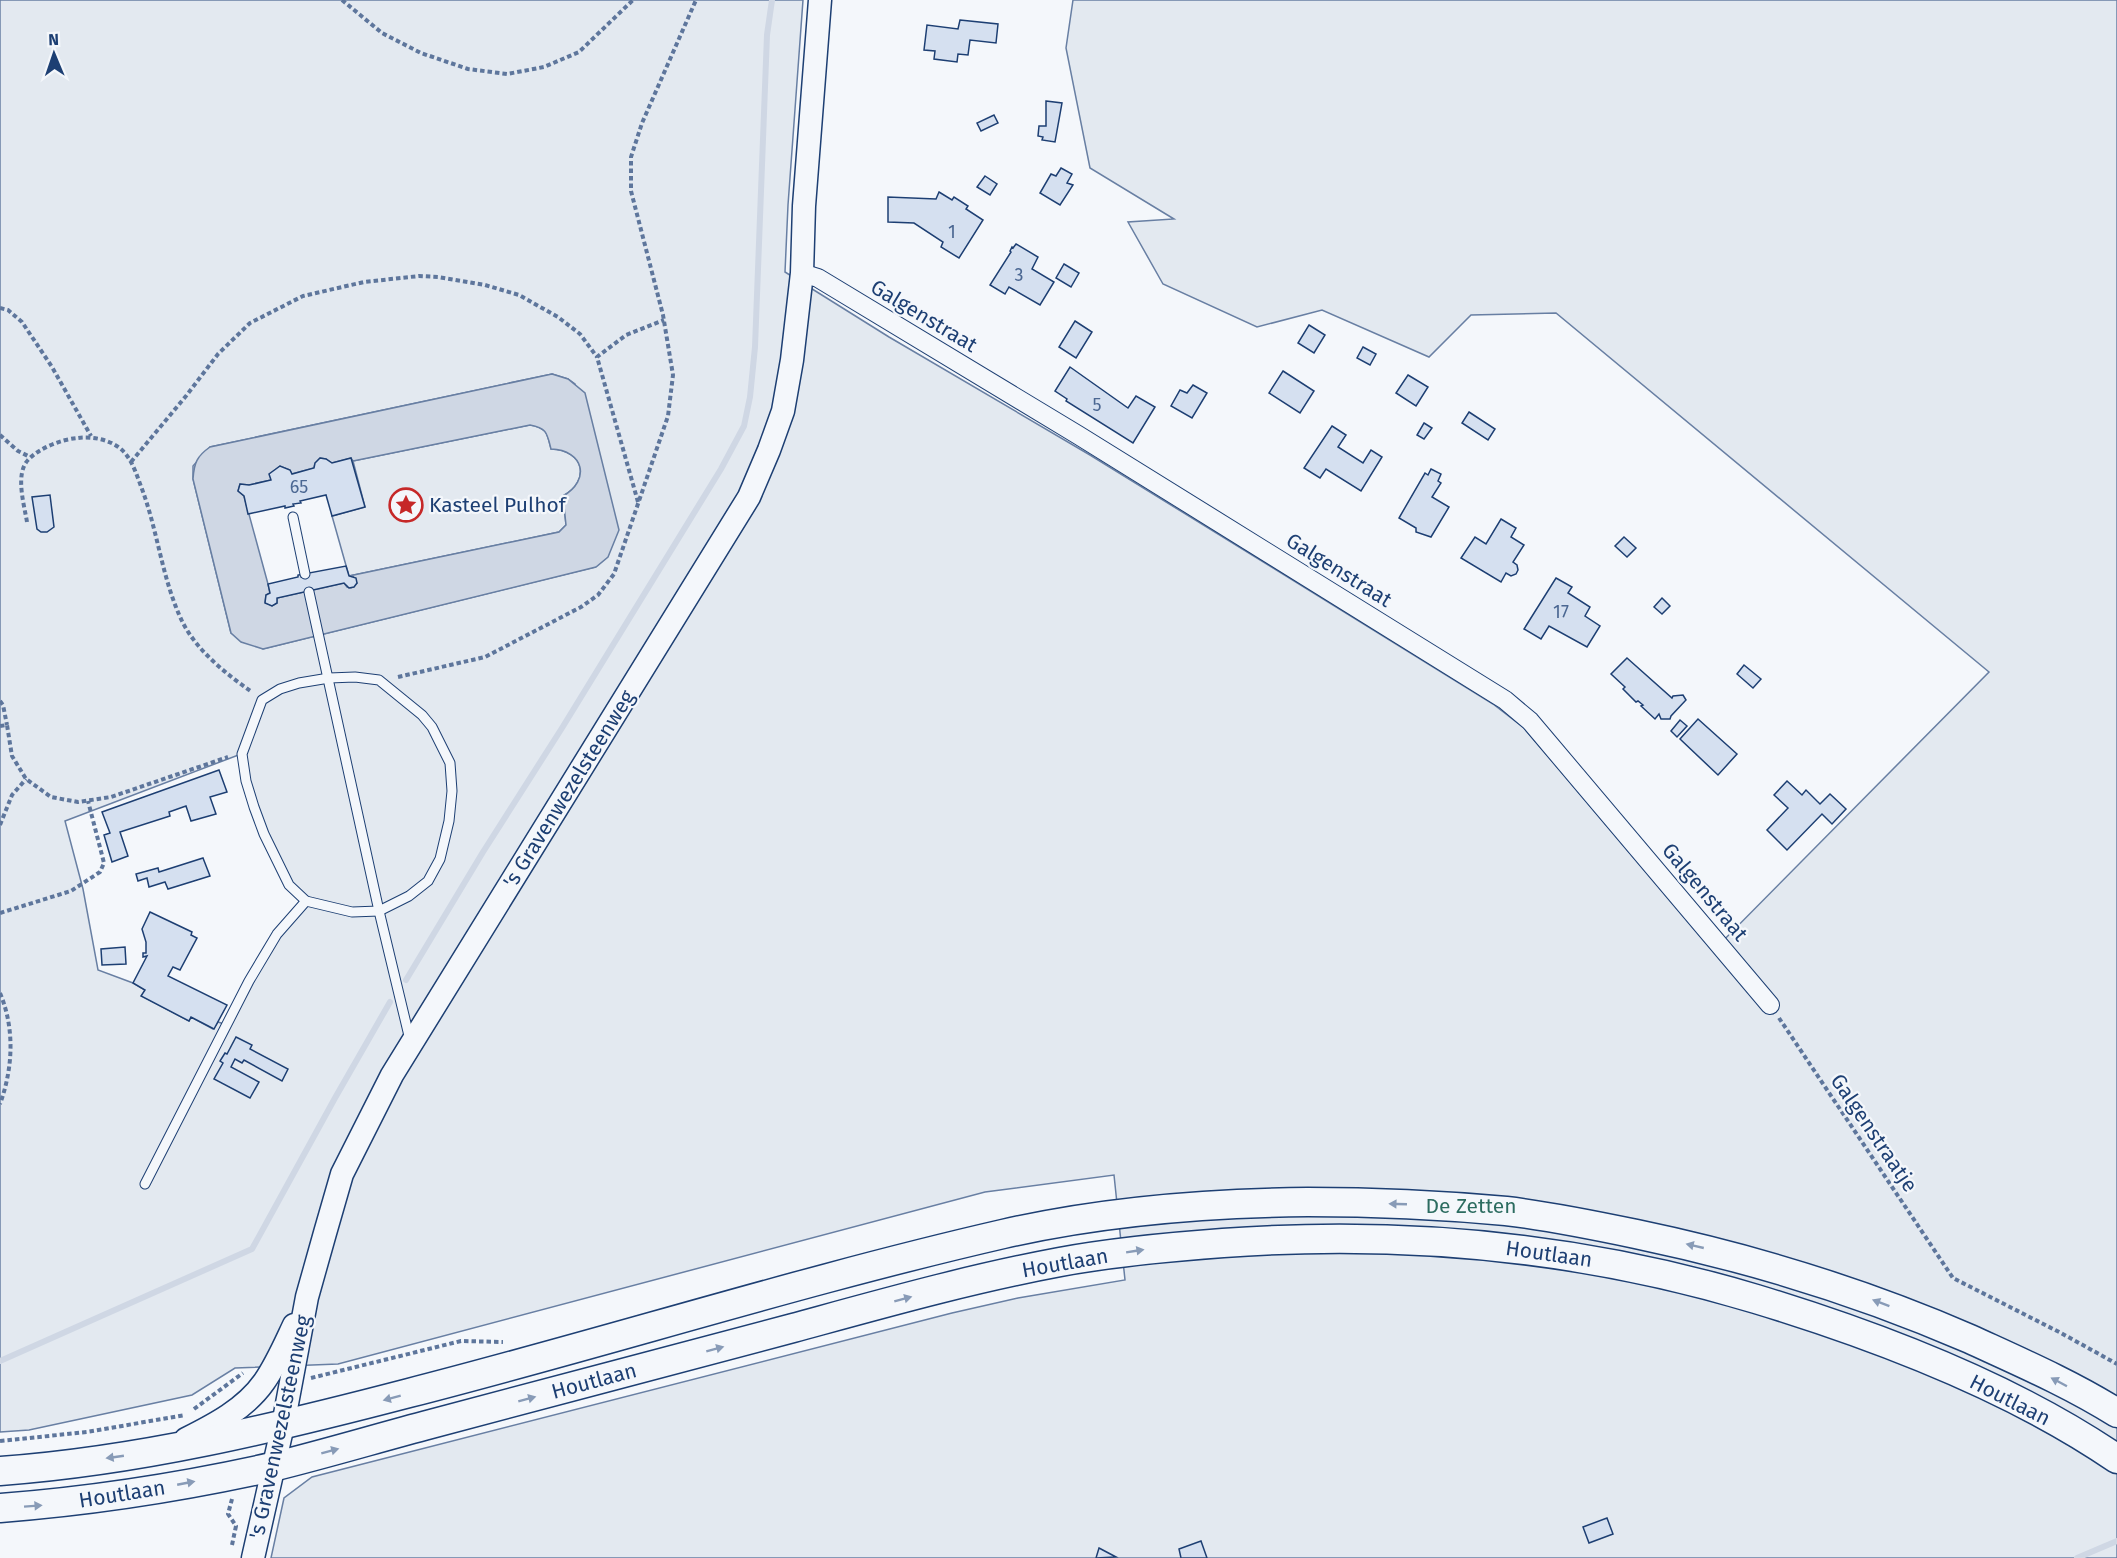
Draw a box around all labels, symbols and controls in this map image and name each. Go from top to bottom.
north arrow [24,24,84,84]
text: N [48,30,59,49]
house number: 1 [948,221,956,243]
house number: 3 [1015,264,1023,286]
street label: Galgenstraat [866,274,982,358]
house number: 5 [1092,394,1102,416]
house number: 65 [290,476,308,498]
place icon: Kasteel Pulhof [388,487,424,523]
place label: Kasteel Pulhof [429,492,568,518]
street label: Galgenstraat [1281,527,1397,613]
house number: 17 [1553,601,1569,623]
street label: 's Gravenwezelsteenweg [498,685,641,893]
street label: Galgenstraat [1656,838,1754,947]
street label: Galgenstraatje [1825,1069,1923,1197]
park label: De Zetten [1425,1193,1517,1219]
one-way arrow [1389,1199,1408,1208]
street label: Houtlaan [1504,1235,1594,1273]
one-way arrow [1685,1241,1704,1251]
street label: Houtlaan [1020,1243,1110,1283]
one-way arrow [1126,1246,1145,1255]
one-way arrow [894,1293,913,1303]
one-way arrow [1872,1297,1890,1307]
street label: 's Gravenwezelsteenweg [244,1313,316,1541]
one-way arrow [706,1343,724,1353]
street label: Houtlaan [549,1357,639,1405]
street label: Houtlaan [1965,1369,2055,1431]
one-way arrow [2051,1377,2068,1386]
one-way arrow [382,1393,401,1403]
one-way arrow [518,1394,536,1403]
one-way arrow [320,1446,339,1456]
one-way arrow [106,1453,125,1462]
street label: Houtlaan [77,1474,167,1514]
one-way arrow [176,1478,195,1487]
one-way arrow [23,1501,42,1511]

